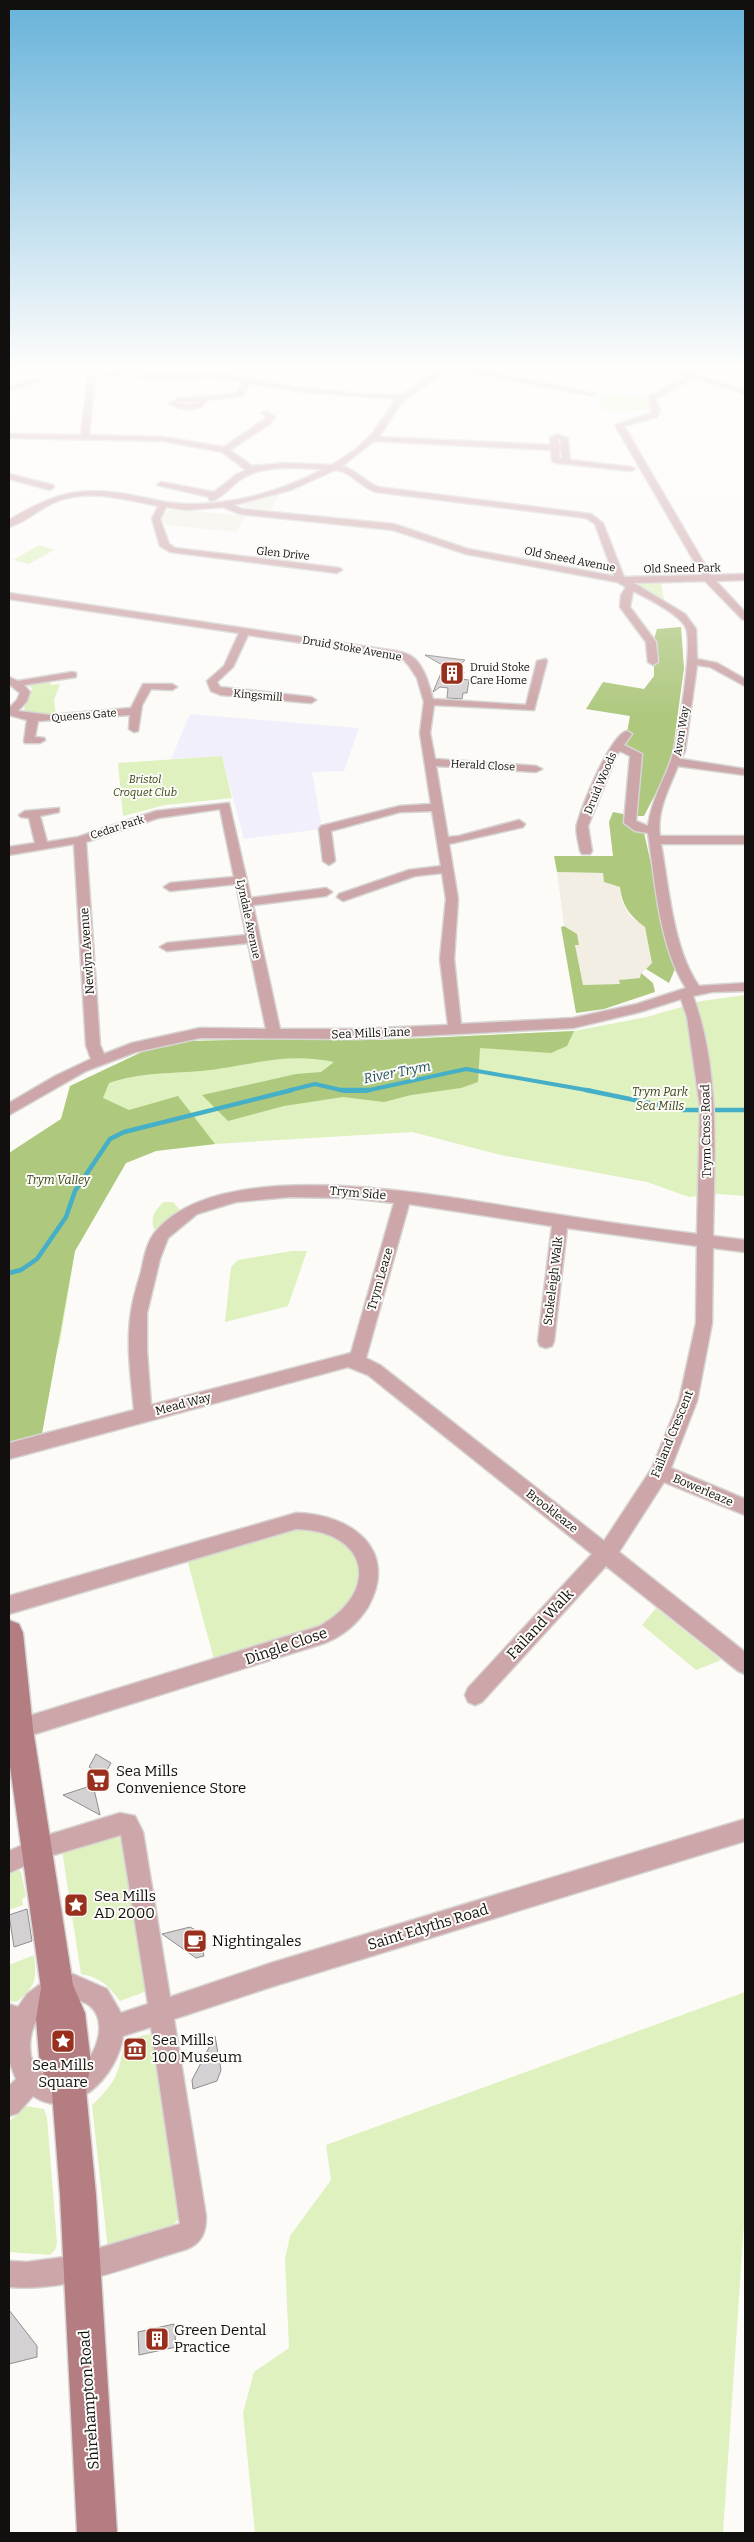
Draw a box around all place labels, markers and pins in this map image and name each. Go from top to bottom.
building icon: Druid Stoke Care Home [439,660,465,686]
place label: Druid Stoke Care Home [470,661,530,687]
place label: Sea Mills Convenience Store [116,1762,246,1797]
supermarket icon: Sea Mills Convenience Store [85,1767,111,1793]
place label: Sea Mills AD 2000 [94,1887,156,1922]
place icon: Sea Mills AD 2000 [63,1892,89,1918]
cafe icon: Nightingales [182,1928,208,1954]
place label: Nightingales [212,1932,301,1950]
place icon: Sea Mills Square [50,2028,76,2054]
place label: Sea Mills 100 Museum [152,2031,243,2066]
museum icon: Sea Mills 100 Museum [122,2036,148,2062]
place label: Sea Mills Square [32,2056,94,2091]
place label: Green Dental Practice [174,2321,266,2356]
building icon: Green Dental Practice [144,2326,170,2352]

